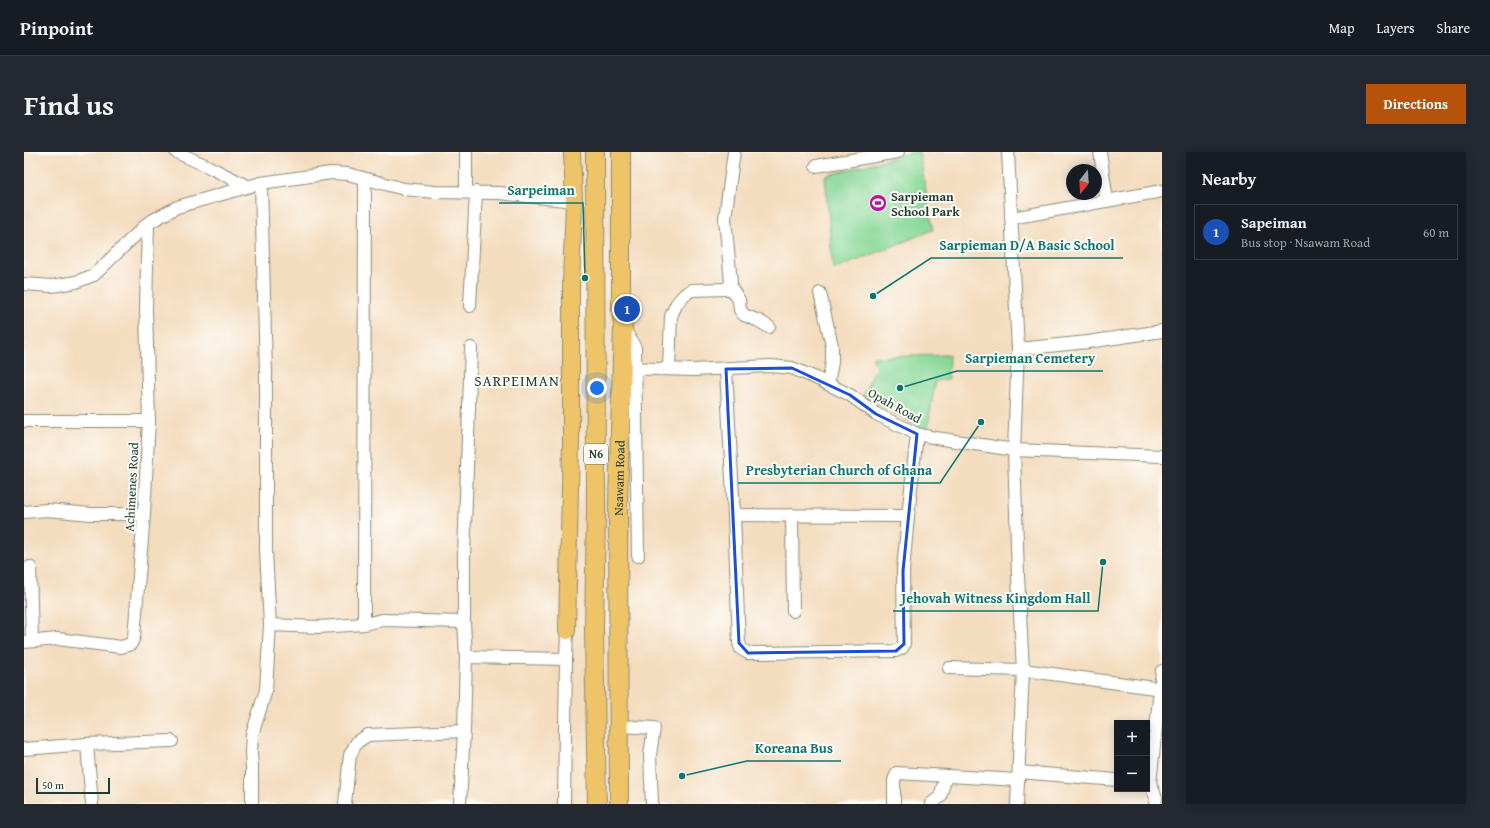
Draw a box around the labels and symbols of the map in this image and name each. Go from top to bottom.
north arrow [1066,164,1102,200]
callout: Sarpeiman [499,177,583,203]
text: Sarpeiman [507,180,576,200]
place label: Sarpieman School Park [891,187,960,221]
sports icon: Sarpieman School Park [868,193,888,213]
callout: Sarpieman D/A Basic School [931,232,1123,258]
text: Sarpieman D/A Basic School [939,235,1115,255]
pin: 1 [614,294,640,324]
callout: Sarpieman Cemetery [957,345,1103,371]
text: Sarpieman Cemetery [965,348,1096,368]
district label: SARPEIMAN [474,370,560,391]
your location [587,378,607,398]
street label: Opah Road [865,383,925,428]
street label: Nsawam Road [609,440,630,516]
street label: Achimenes Road [120,442,143,532]
road number: N6 [584,444,608,464]
callout: Presbyterian Church of Ghana [738,457,940,483]
text: Presbyterian Church of Ghana [746,460,933,480]
callout: Jehovah Witness Kingdom Hall [893,585,1098,611]
text: Jehovah Witness Kingdom Hall [899,588,1091,608]
callout: Koreana Bus [747,735,841,761]
text: Koreana Bus [755,738,833,758]
scale bar [36,776,110,795]

